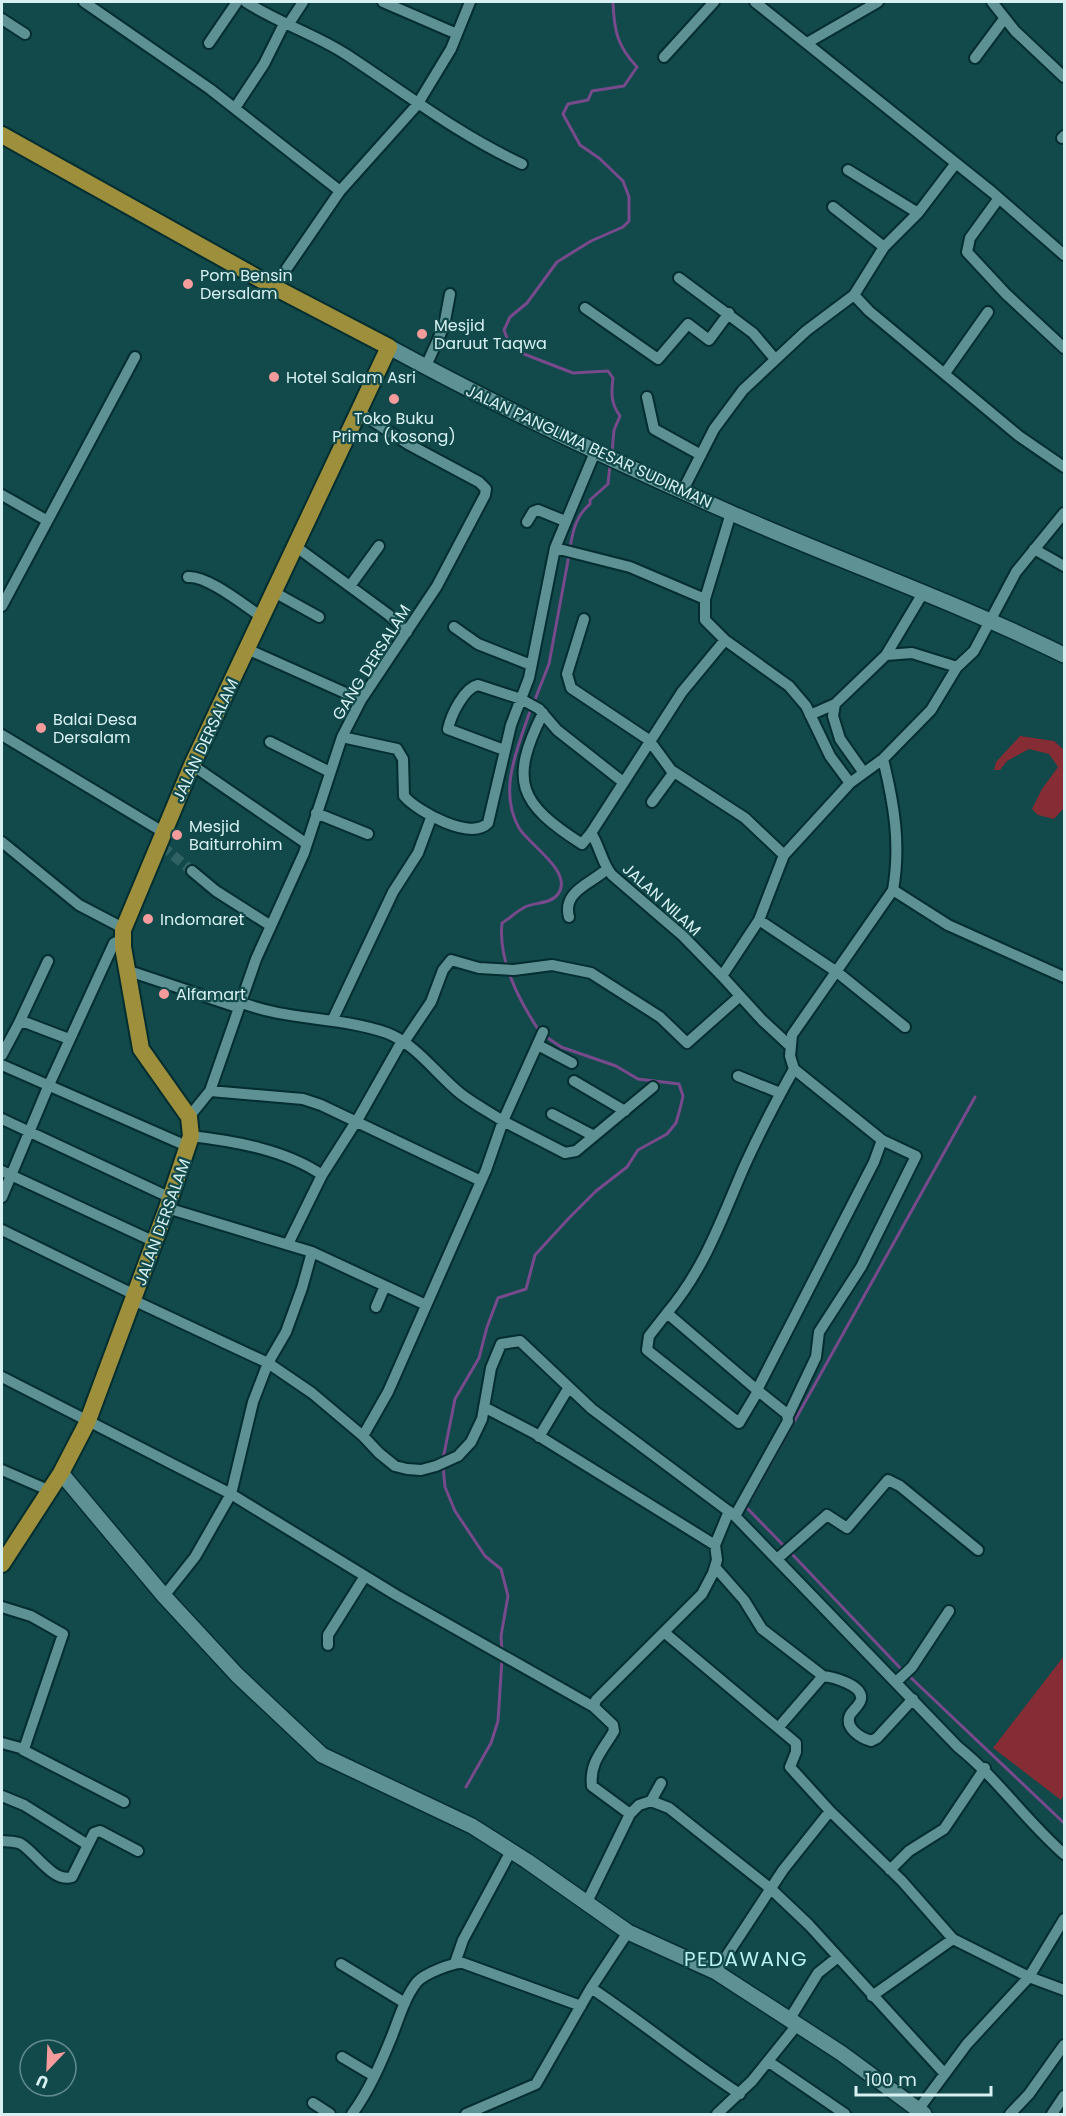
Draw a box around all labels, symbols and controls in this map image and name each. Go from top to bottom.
place label: Pom Bensin Dersalam [200,264,293,305]
marker: Pom Bensin Dersalam [181,277,195,291]
place label: Mesjid Daruut Taqwa [434,314,547,355]
marker: Mesjid Daruut Taqwa [415,327,429,341]
place label: Hotel Salam Asri [286,366,416,389]
marker: Hotel Salam Asri [267,370,281,384]
street label: JALAN PANGLIMA BESAR SUDIRMAN [462,379,716,514]
marker: Toko Buku Prima (kosong) [387,392,401,406]
place label: Toko Buku Prima (kosong) [332,407,456,448]
street label: GANG DERSALAM [327,600,416,724]
street label: JALAN DERSALAM [167,675,244,806]
place label: Balai Desa Dersalam [53,708,137,749]
marker: Balai Desa Dersalam [34,721,48,735]
place label: Mesjid Baiturrohim [189,815,282,856]
marker: Mesjid Baiturrohim [170,828,184,842]
street label: JALAN NILAM [617,858,706,941]
place label: Indomaret [160,908,244,931]
marker: Indomaret [141,912,155,926]
place label: Alfamart [176,983,246,1006]
marker: Alfamart [157,987,171,1001]
street label: JALAN DERSALAM [129,1156,196,1289]
district label: PEDAWANG [684,1945,808,1973]
north arrow [18,2038,78,2098]
scale bar [856,2059,991,2097]
text: 100 m [865,2067,917,2092]
text: U [33,2069,52,2094]

